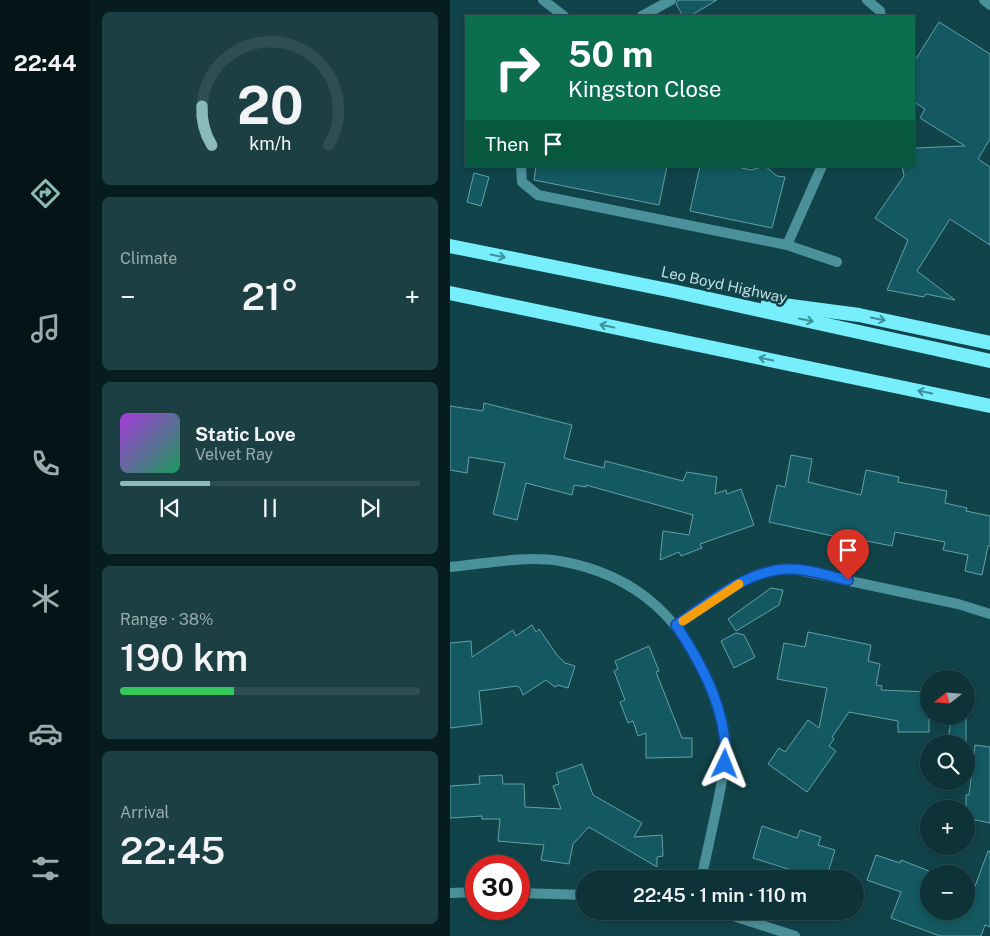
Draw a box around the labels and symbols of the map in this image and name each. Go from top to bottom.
one-way arrow [489,252,505,261]
street label: Leo Boyd Highway [660,263,789,306]
one-way arrow [869,315,885,324]
one-way arrow [798,316,814,325]
one-way arrow [600,321,616,330]
one-way arrow [759,354,775,363]
one-way arrow [918,387,934,396]
pin [827,529,869,580]
north arrow [920,670,975,725]
position arrow [698,737,750,789]
speed limit sign: 30 [465,855,530,920]

